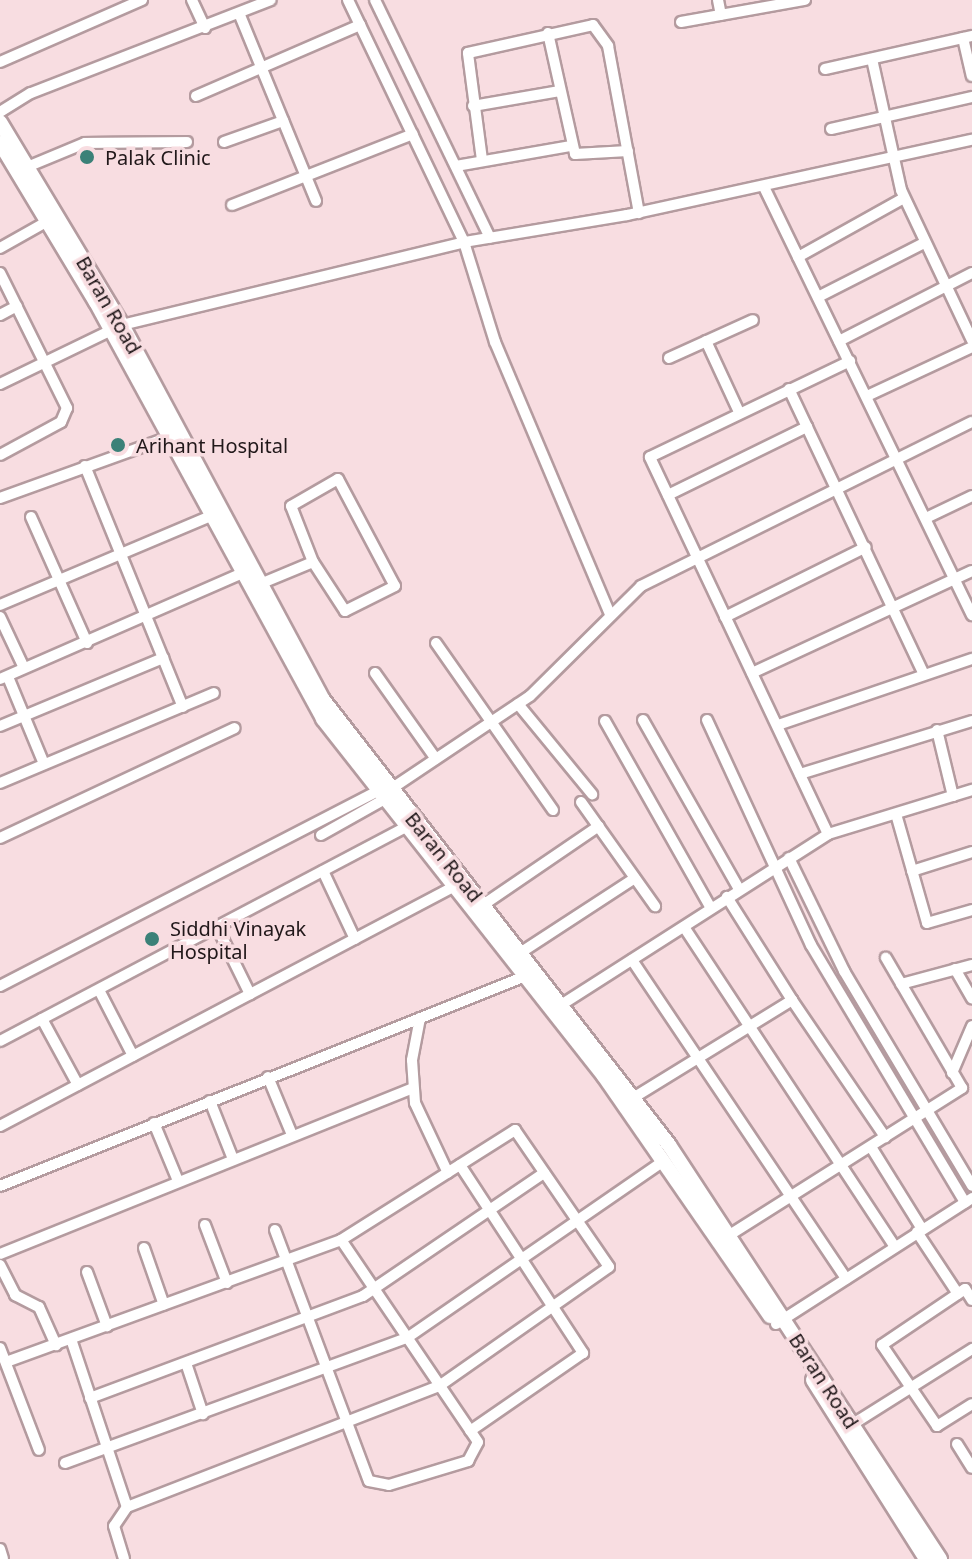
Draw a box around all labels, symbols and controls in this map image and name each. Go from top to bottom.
place label: Palak Clinic [105,145,211,169]
marker: Palak Clinic [76,146,98,168]
street label: Baran Road [71,252,147,358]
place label: Arihant Hospital [136,433,288,457]
marker: Arihant Hospital [107,434,129,456]
street label: Baran Road [400,807,488,907]
place label: Siddhi Vinayak Hospital [170,916,306,963]
marker: Siddhi Vinayak Hospital [141,928,163,950]
street label: Baran Road [784,1329,864,1433]

